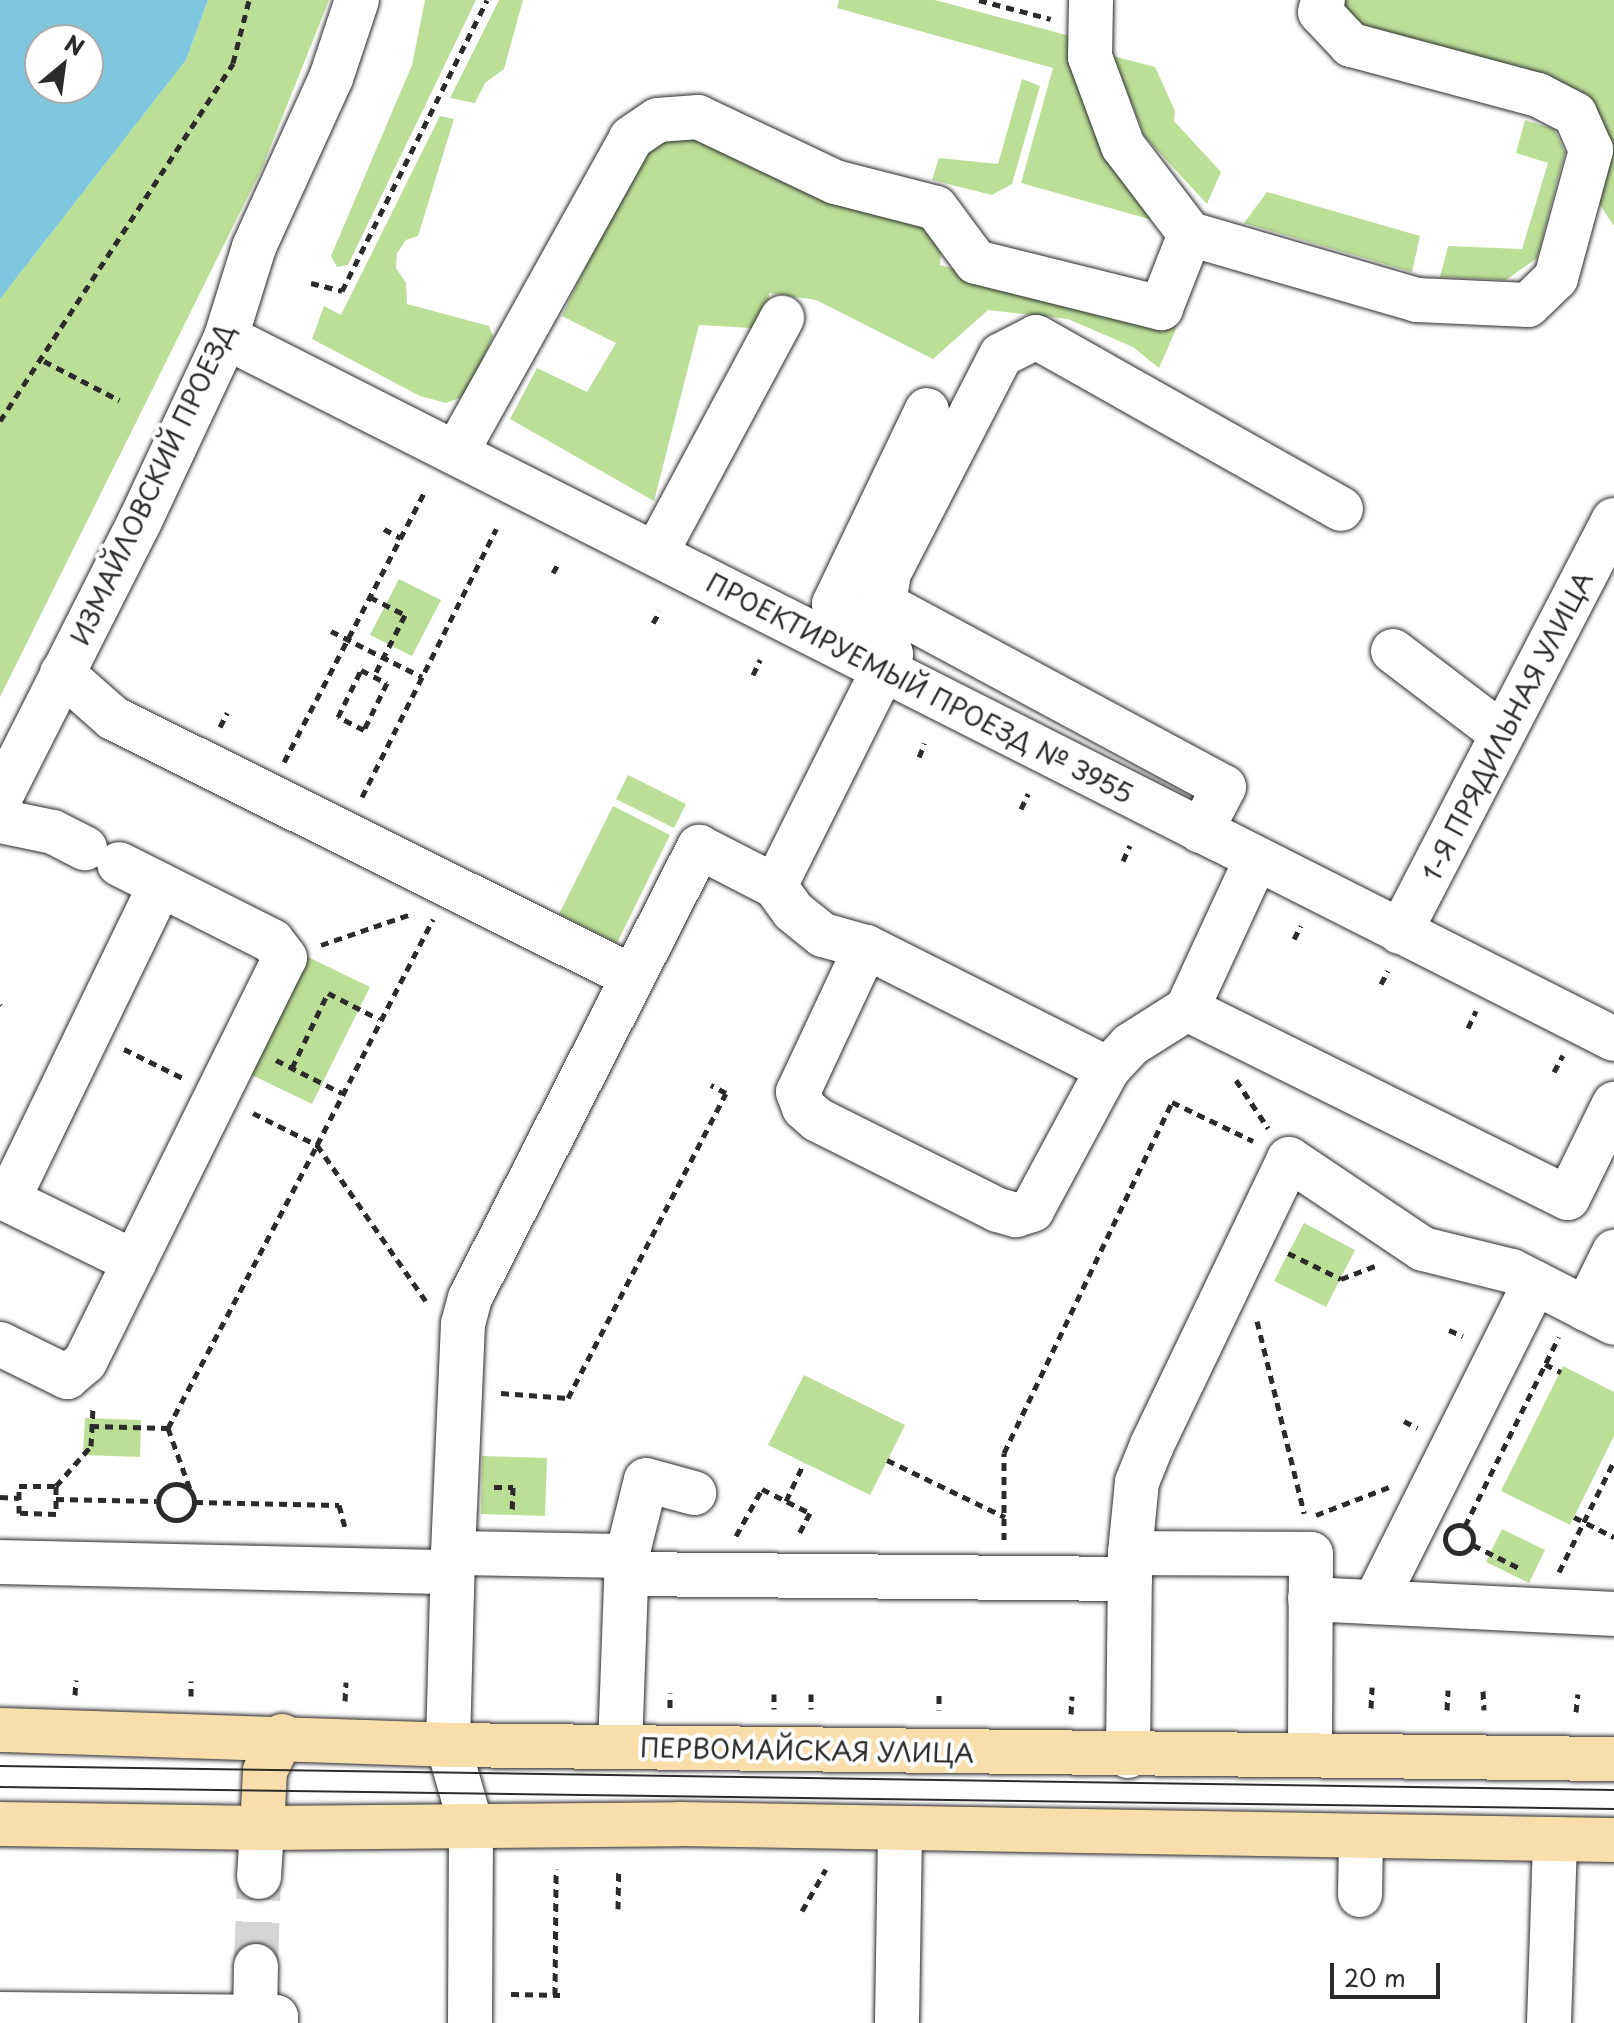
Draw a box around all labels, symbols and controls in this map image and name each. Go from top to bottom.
north arrow [24,24,104,104]
text: N [59,26,91,63]
street label: ИЗМАЙЛОВСКИЙ ПРОЕЗД [64,318,240,650]
street label: ПРОЕКТИРУЕМЫЙ ПРОЕЗД № 3955 [701,566,1139,810]
street label: 1-Я ПРЯДИЛЬНАЯ УЛИЦА [1415,567,1599,885]
street label: ПЕРВОМАЙСКАЯ УЛИЦА [640,1731,974,1769]
scale bar [1334,1947,1444,1997]
text: 20 m [1344,1959,1406,1995]

